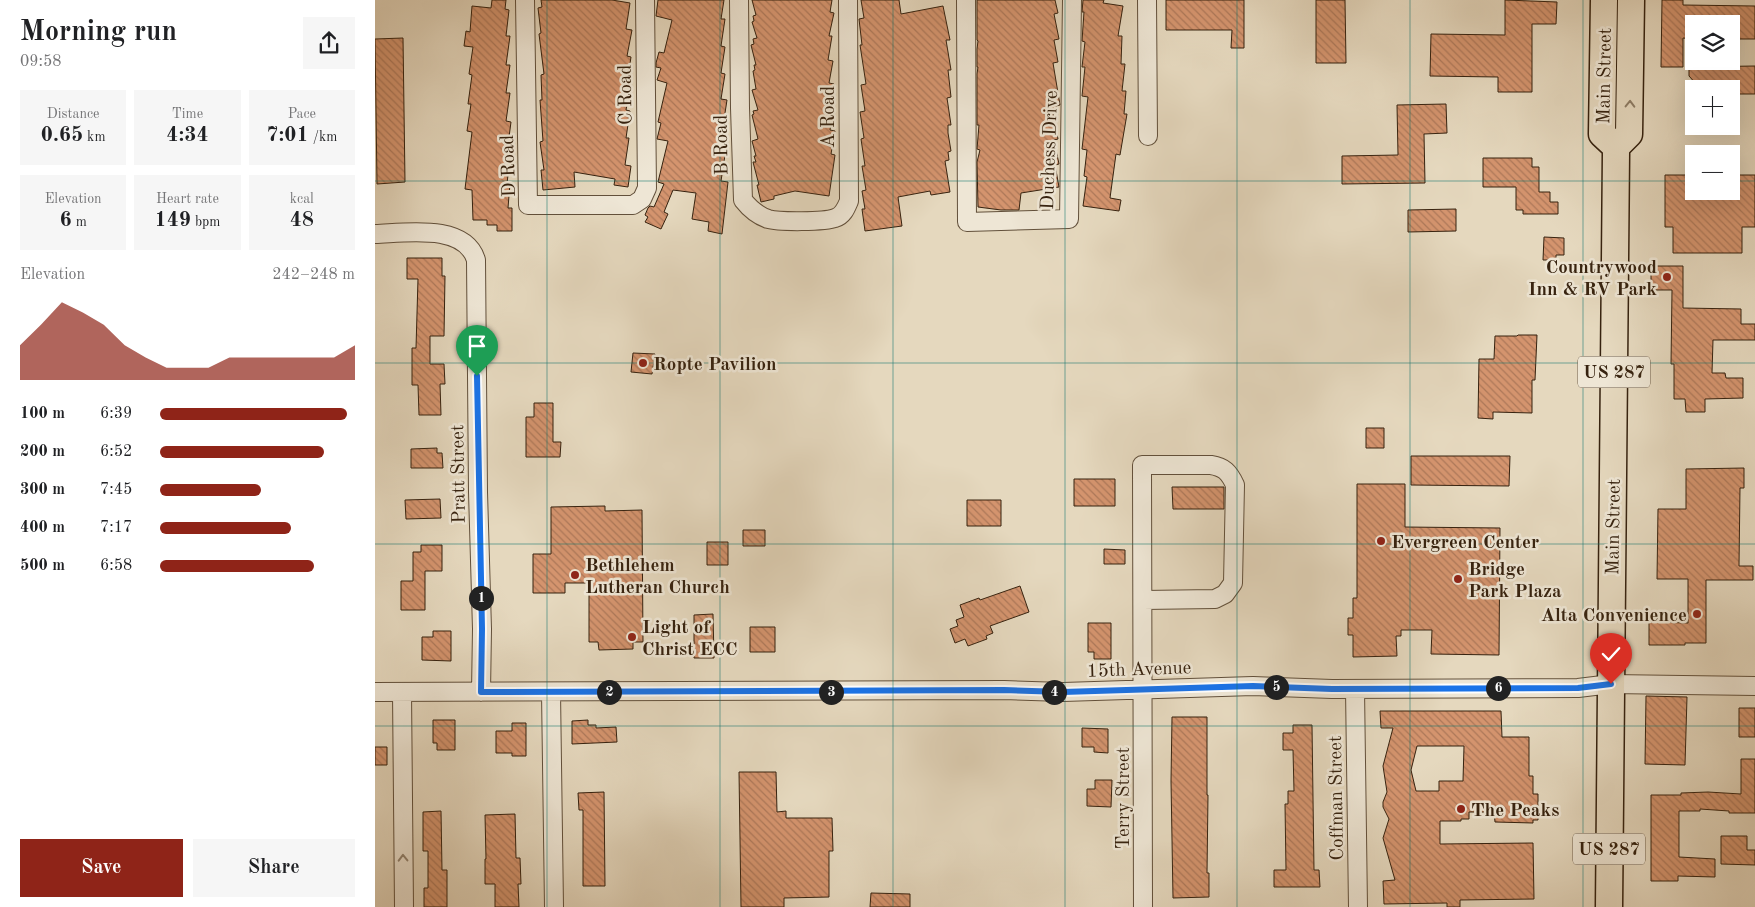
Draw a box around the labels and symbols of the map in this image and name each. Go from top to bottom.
street label: Main Street [1595,28,1616,124]
street label: C Road [616,65,637,125]
street label: A Road [820,86,839,148]
street label: Duchess Drive [1039,90,1062,210]
one-way arrow [1624,99,1635,107]
street label: B Road [712,114,733,176]
street label: D Road [499,134,520,197]
place label: Countrywood Inn & RV Park [1528,259,1657,300]
marker: Countrywood Inn & RV Park [1661,271,1673,283]
pin [456,325,498,376]
place label: Ropte Pavilion [653,356,777,375]
marker: Ropte Pavilion [637,357,649,369]
road number: US 287 [1578,357,1650,388]
street label: Pratt Street [449,424,470,524]
street label: Main Street [1604,479,1625,575]
place label: Evergreen Center [1391,534,1539,553]
marker: Evergreen Center [1375,535,1387,547]
place label: Bethlehem Lutheran Church [585,557,730,598]
place label: Bridge Park Plaza [1468,561,1562,602]
marker: Bethlehem Lutheran Church [569,569,581,581]
marker: Bridge Park Plaza [1452,573,1464,585]
pin: 1 [469,586,493,610]
place label: Alta Convenience [1541,607,1687,626]
marker: Alta Convenience [1691,608,1703,620]
place label: Light of Christ ECC [642,619,738,660]
marker: Light of Christ ECC [626,631,638,643]
pin [1590,633,1632,684]
street label: 15th Avenue [1086,659,1192,682]
pin: 5 [1263,674,1289,700]
pin: 6 [1485,676,1511,700]
pin: 2 [597,680,621,704]
pin: 3 [819,680,843,704]
pin: 4 [1041,680,1067,704]
street label: Coffman Street [1327,735,1348,861]
street label: Terry Street [1115,747,1134,849]
place label: The Peaks [1471,802,1559,821]
marker: The Peaks [1455,803,1467,815]
road number: US 287 [1573,834,1645,864]
one-way arrow [398,854,409,862]

